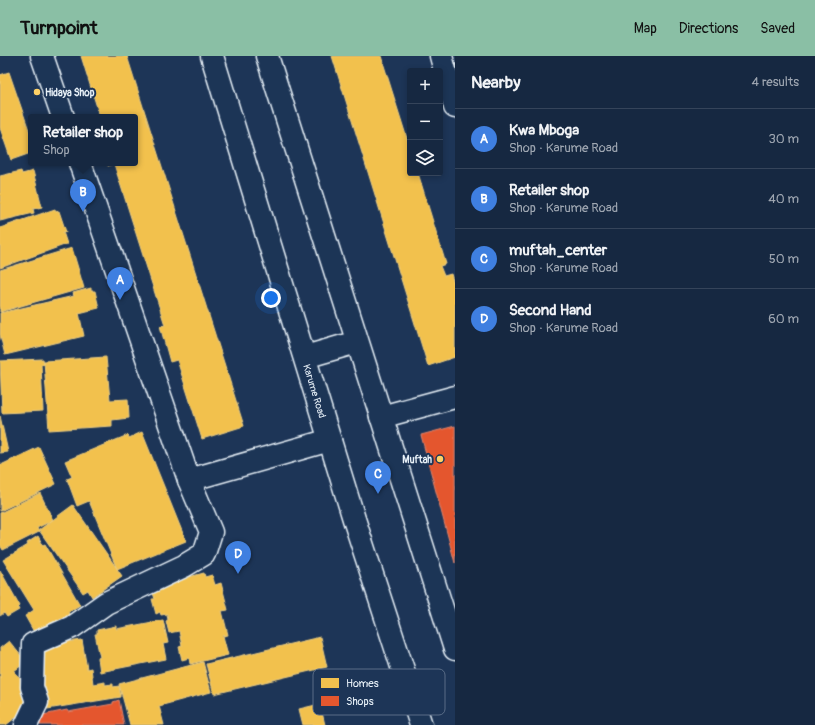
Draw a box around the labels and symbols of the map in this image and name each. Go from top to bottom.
marker: Hidaya Shop [32,87,42,97]
place label: Hidaya Shop [45,87,95,99]
pin: B [70,179,96,212]
pin: A [107,267,133,300]
your location [261,288,281,308]
street label: Karume Road [300,363,328,420]
place label: Muftah [402,454,432,466]
marker: Muftah [435,454,445,464]
pin: C [365,461,391,494]
pin: D [225,541,251,574]
legend [313,669,445,715]
text: Homes [346,677,379,690]
text: Shops [346,695,374,708]

